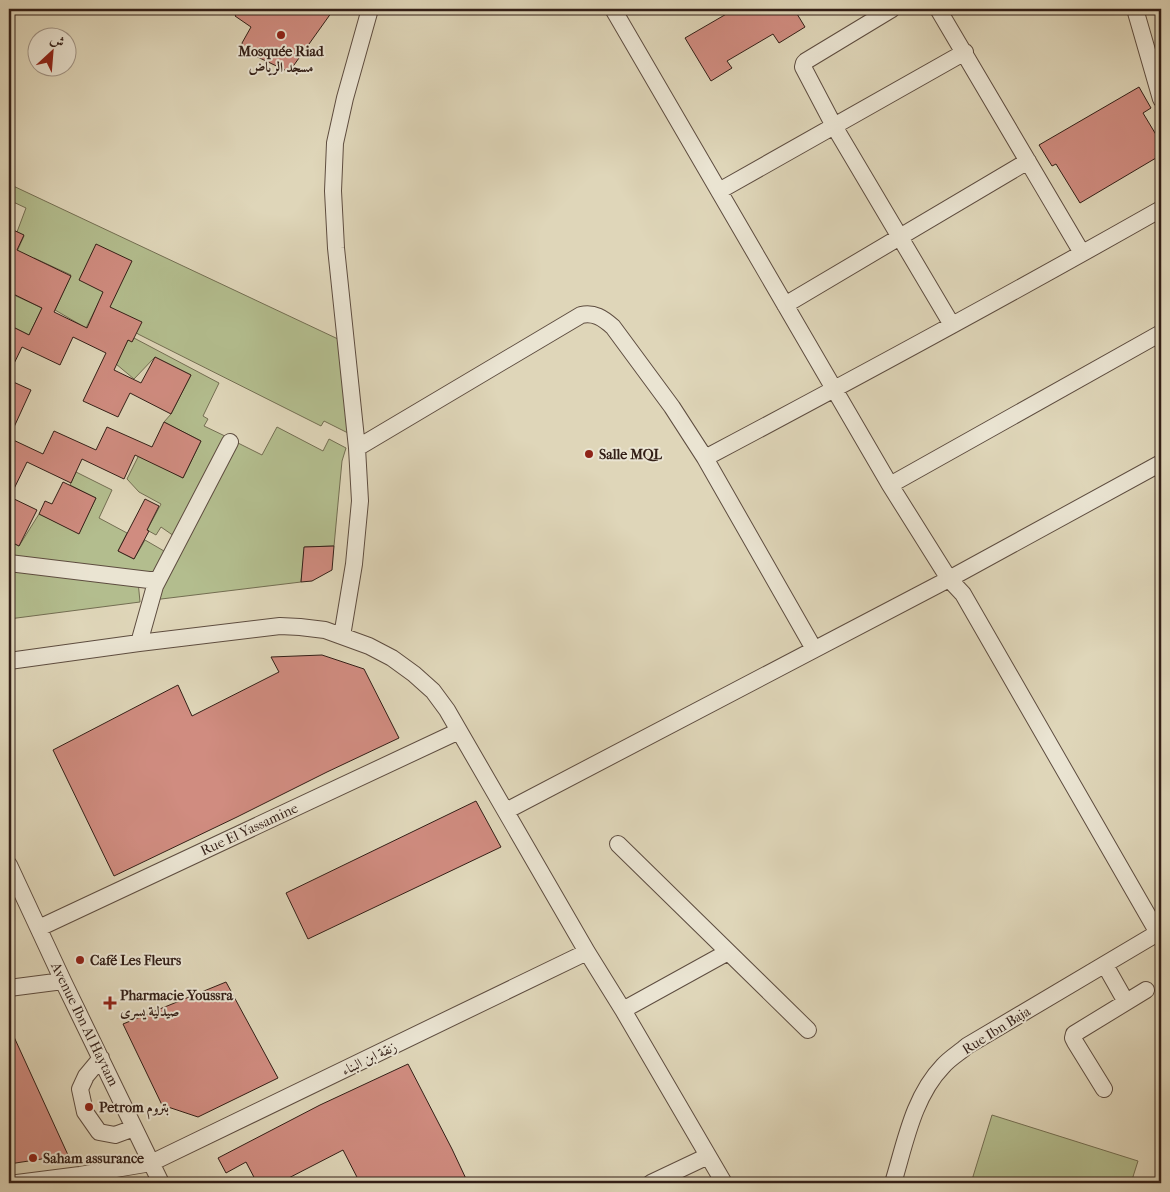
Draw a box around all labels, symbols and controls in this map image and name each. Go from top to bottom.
north arrow [28,28,78,78]
marker: Mosquée Riad مسجد الرياض [275,29,287,41]
text: ش [48,30,68,51]
place label: Mosquée Riad مسجد الرياض [237,43,325,76]
place label: Salle MQL [599,446,663,463]
marker: Salle MQL [583,448,595,460]
street label: Rue El Yassamine [198,799,301,859]
place label: Café Les Fleurs [90,952,182,969]
marker: Café Les Fleurs [74,954,86,966]
street label: Avenue Ibn Al Haytam [47,959,122,1089]
place label: Pharmacie Youssra صيدلية يسرى [120,987,233,1021]
marker: Pharmacie Youssra صيدلية يسرى [104,997,116,1009]
street label: Rue Ibn Baja [959,1002,1034,1058]
street label: زنقة ابن البناء [339,1038,400,1079]
place label: Petrom بتروم [99,1099,169,1120]
marker: Petrom بتروم [83,1101,95,1113]
place label: Saham assurance [43,1150,144,1167]
marker: Saham assurance [27,1152,39,1164]

